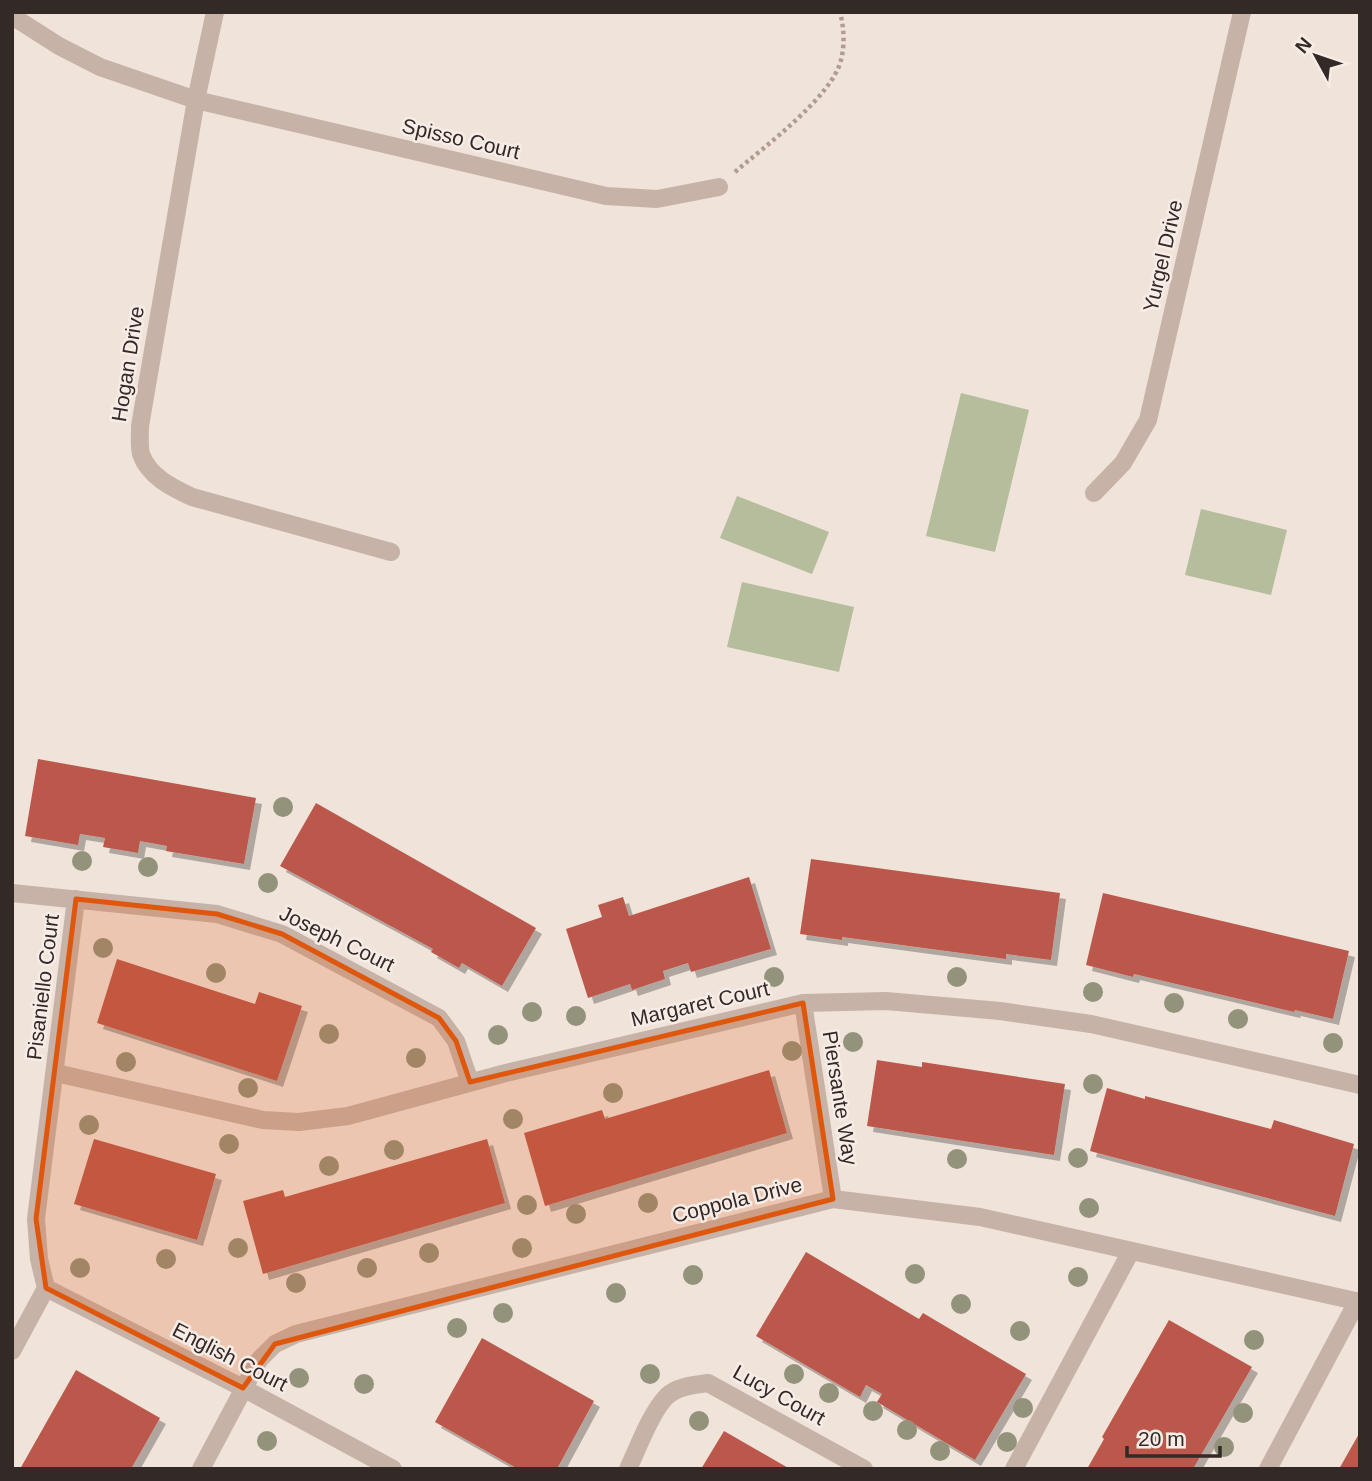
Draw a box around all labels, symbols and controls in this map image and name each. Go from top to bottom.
north arrow [1281,21,1351,91]
text: N [1291,33,1316,57]
street label: Spisso Court [400,114,522,163]
street label: Yurgel Drive [1138,198,1187,314]
street label: Hogan Drive [107,304,148,423]
street label: Joseph Court [276,901,399,976]
street label: Pisaniello Court [22,912,63,1061]
street label: Margaret Court [629,976,771,1031]
street label: Piersante Way [819,1029,863,1167]
street label: Coppola Drive [670,1172,804,1227]
street label: English Court [169,1318,292,1395]
street label: Lucy Court [729,1360,829,1429]
scale bar [1127,1414,1220,1458]
text: 20 m [1138,1427,1185,1450]

